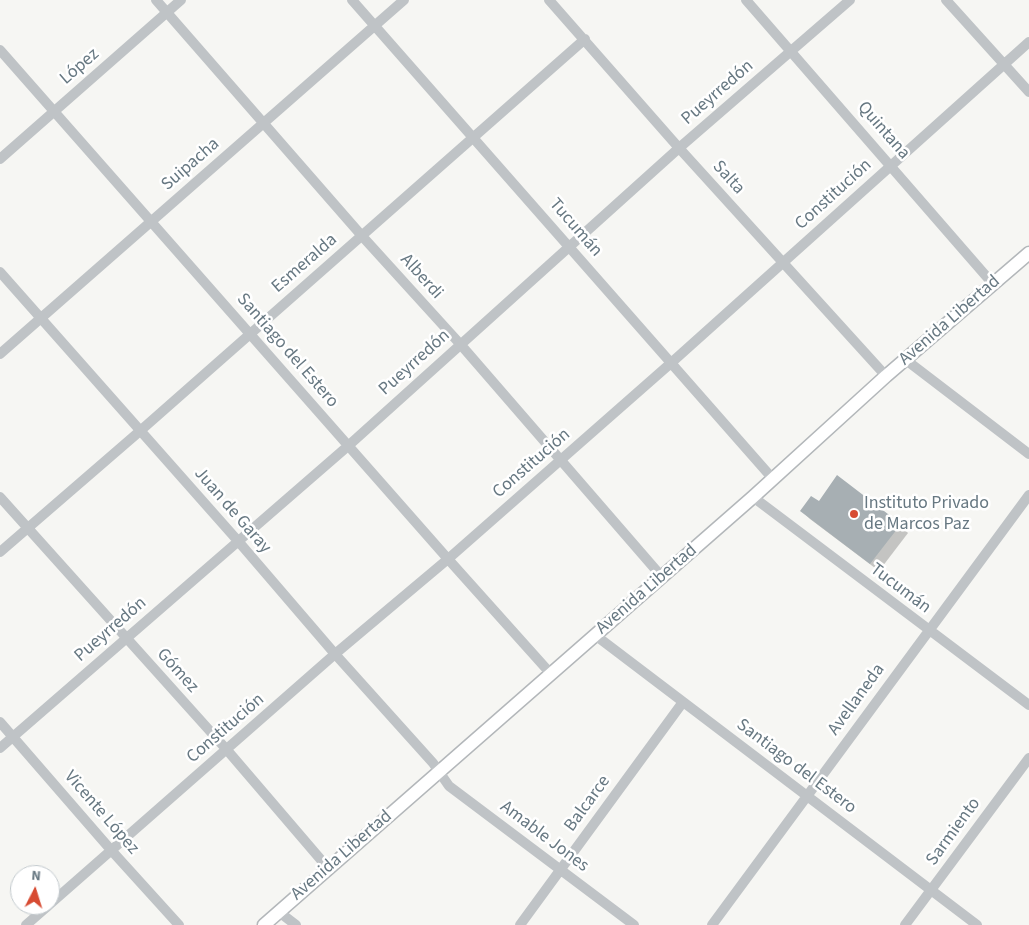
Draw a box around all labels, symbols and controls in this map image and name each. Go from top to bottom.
street label: López [56,44,104,90]
street label: Pueyrredón [678,56,758,130]
street label: Quintana [852,98,914,164]
street label: Suipacha [158,134,224,196]
street label: Constitución [791,155,877,235]
street label: Salta [707,157,749,199]
street label: Tucumán [544,194,606,262]
street label: Esmeralda [268,230,342,298]
street label: Alberdi [395,250,447,304]
street label: Avenida Libertad [895,271,1005,371]
street label: Santiago del Estero [231,289,343,413]
street label: Pueyrredón [375,325,455,401]
street label: Constitución [489,424,575,504]
street label: Juan de Garay [189,464,275,558]
place label: Instituto Privado de Marcos Paz [864,493,989,536]
marker: Instituto Privado de Marcos Paz [848,508,860,520]
street label: Avenida Libertad [592,540,702,640]
street label: Tucumán [865,559,935,619]
street label: Pueyrredón [71,593,151,667]
street label: Gómez [151,644,203,698]
street label: Avellaneda [824,660,890,740]
street label: Constitución [183,689,269,769]
street label: Santiago del Estero [732,715,860,819]
street label: Vicente López [59,767,143,859]
street label: Balcarce [560,772,616,836]
street label: Sarmiento [922,794,986,870]
street label: Amable Jones [495,797,593,877]
street label: Avenida Libertad [287,806,397,906]
north arrow [10,865,60,915]
text: N [31,866,42,886]

